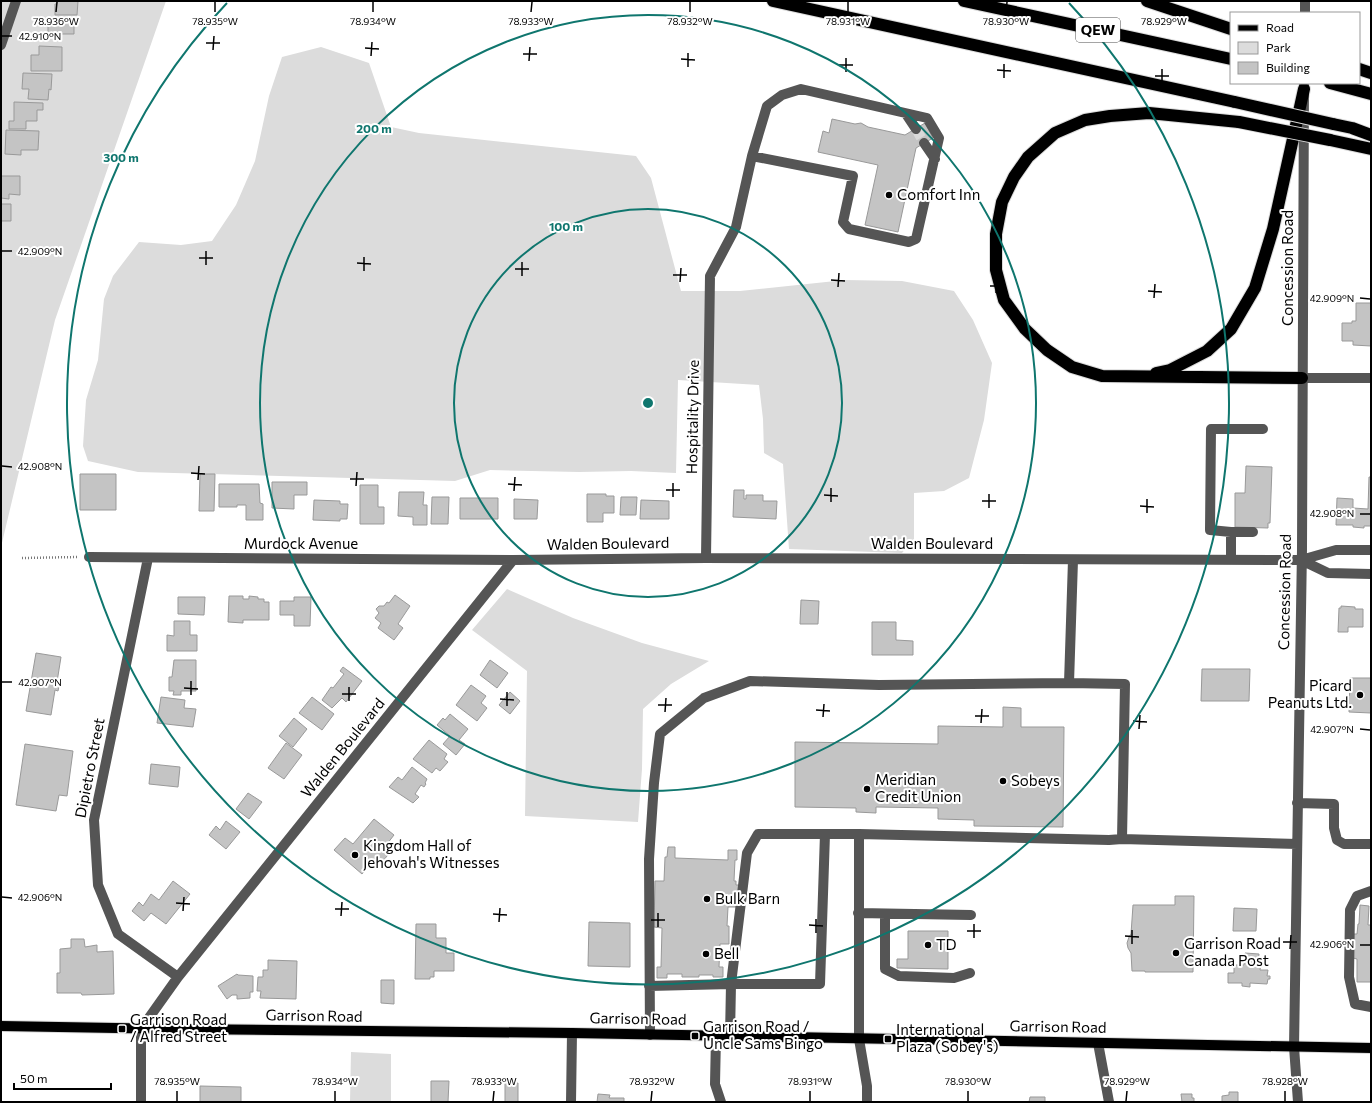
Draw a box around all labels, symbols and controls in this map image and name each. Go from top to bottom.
legend [1230,12,1360,84]
text: 78.936°W [33,15,79,27]
text: 78.935°W [192,15,238,27]
text: 78.934°W [350,15,396,27]
text: 78.933°W [508,15,554,27]
text: 78.932°W [667,15,713,27]
text: 78.931°W [826,15,870,27]
text: 78.930°W [983,15,1029,27]
text: 78.929°W [1141,15,1187,27]
road number: QEW [1076,18,1120,42]
text: Road [1266,20,1294,34]
text: 42.910°N [19,30,61,42]
text: Park [1266,40,1292,54]
text: Building [1266,60,1310,74]
text: 200 m [356,121,392,135]
text: 300 m [103,150,139,164]
place label: Comfort Inn [897,185,980,203]
marker: Comfort Inn [884,190,894,200]
street label: Concession Road [1278,210,1296,326]
text: 100 m [549,219,583,233]
text: 42.909°N [18,245,62,257]
text: 42.909°N [1310,292,1354,304]
street label: Hospitality Drive [682,360,702,474]
centre of rings [641,396,655,410]
text: 42.908°N [18,460,62,472]
text: 42.908°N [1310,507,1354,519]
street label: Walden Boulevard [547,533,669,553]
street label: Murdock Avenue [244,534,358,552]
street label: Walden Boulevard [871,534,993,552]
street label: Concession Road [1274,534,1294,650]
text: 42.907°N [18,676,62,688]
place label: Picard Peanuts Ltd. [1268,676,1352,711]
marker: Picard Peanuts Ltd. [1355,690,1365,700]
street label: Walden Boulevard [297,694,388,801]
street label: Dipietro Street [70,716,108,819]
text: 42.907°N [1310,723,1354,735]
place label: Meridian Credit Union [875,770,961,805]
place label: Sobeys [1011,771,1060,789]
marker: Sobeys [998,776,1008,786]
marker: Meridian Credit Union [862,784,872,794]
place label: Kingdom Hall of Jehovah's Witnesses [363,836,500,871]
marker: Kingdom Hall of Jehovah's Witnesses [350,850,360,860]
place label: Bulk Barn [715,889,780,907]
text: 42.906°N [18,891,62,903]
marker: Bulk Barn [702,894,712,904]
place label: Garrison Road Canada Post [1184,934,1281,969]
place label: TD [936,935,957,953]
text: 42.906°N [1310,938,1354,950]
marker: TD [923,940,933,950]
place label: Bell [714,944,739,962]
marker: Garrison Road Canada Post [1171,948,1181,958]
marker: Bell [701,949,711,959]
street label: Garrison Road [265,1005,363,1025]
street label: Garrison Road [589,1008,687,1028]
place label: Garrison Road / Alfred Street [130,1010,227,1045]
street label: Garrison Road [1009,1016,1107,1036]
place label: Garrison Road / Uncle Sams Bingo [703,1017,823,1052]
place label: International Plaza (Sobey's) [896,1020,999,1055]
marker: Garrison Road / Alfred Street [117,1024,127,1034]
marker: Garrison Road / Uncle Sams Bingo [690,1031,700,1041]
marker: International Plaza (Sobey's) [883,1034,893,1044]
scale bar [14,1065,111,1091]
text: 50 m [20,1071,48,1085]
text: 78.935°W [154,1075,200,1087]
text: 78.934°W [312,1075,358,1087]
text: 78.933°W [471,1075,517,1087]
text: 78.932°W [629,1075,675,1087]
text: 78.931°W [788,1075,832,1087]
text: 78.930°W [945,1075,991,1087]
text: 78.929°W [1104,1075,1150,1087]
text: 78.928°W [1262,1075,1308,1087]

